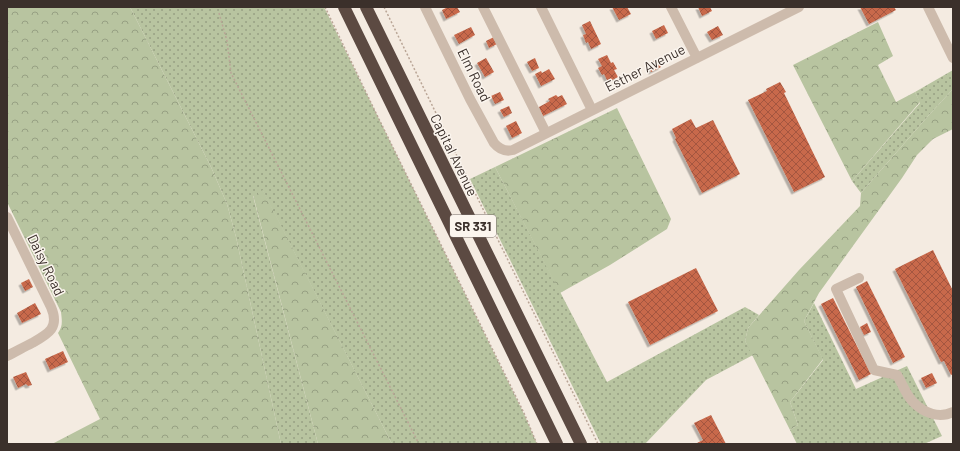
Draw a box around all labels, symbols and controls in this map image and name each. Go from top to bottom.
street label: Esther Avenue [602,40,688,95]
street label: Elm Road [454,45,495,104]
street label: Capital Avenue [427,111,482,199]
road number: SR 331 [450,215,496,237]
street label: Daisy Road [24,231,69,298]

